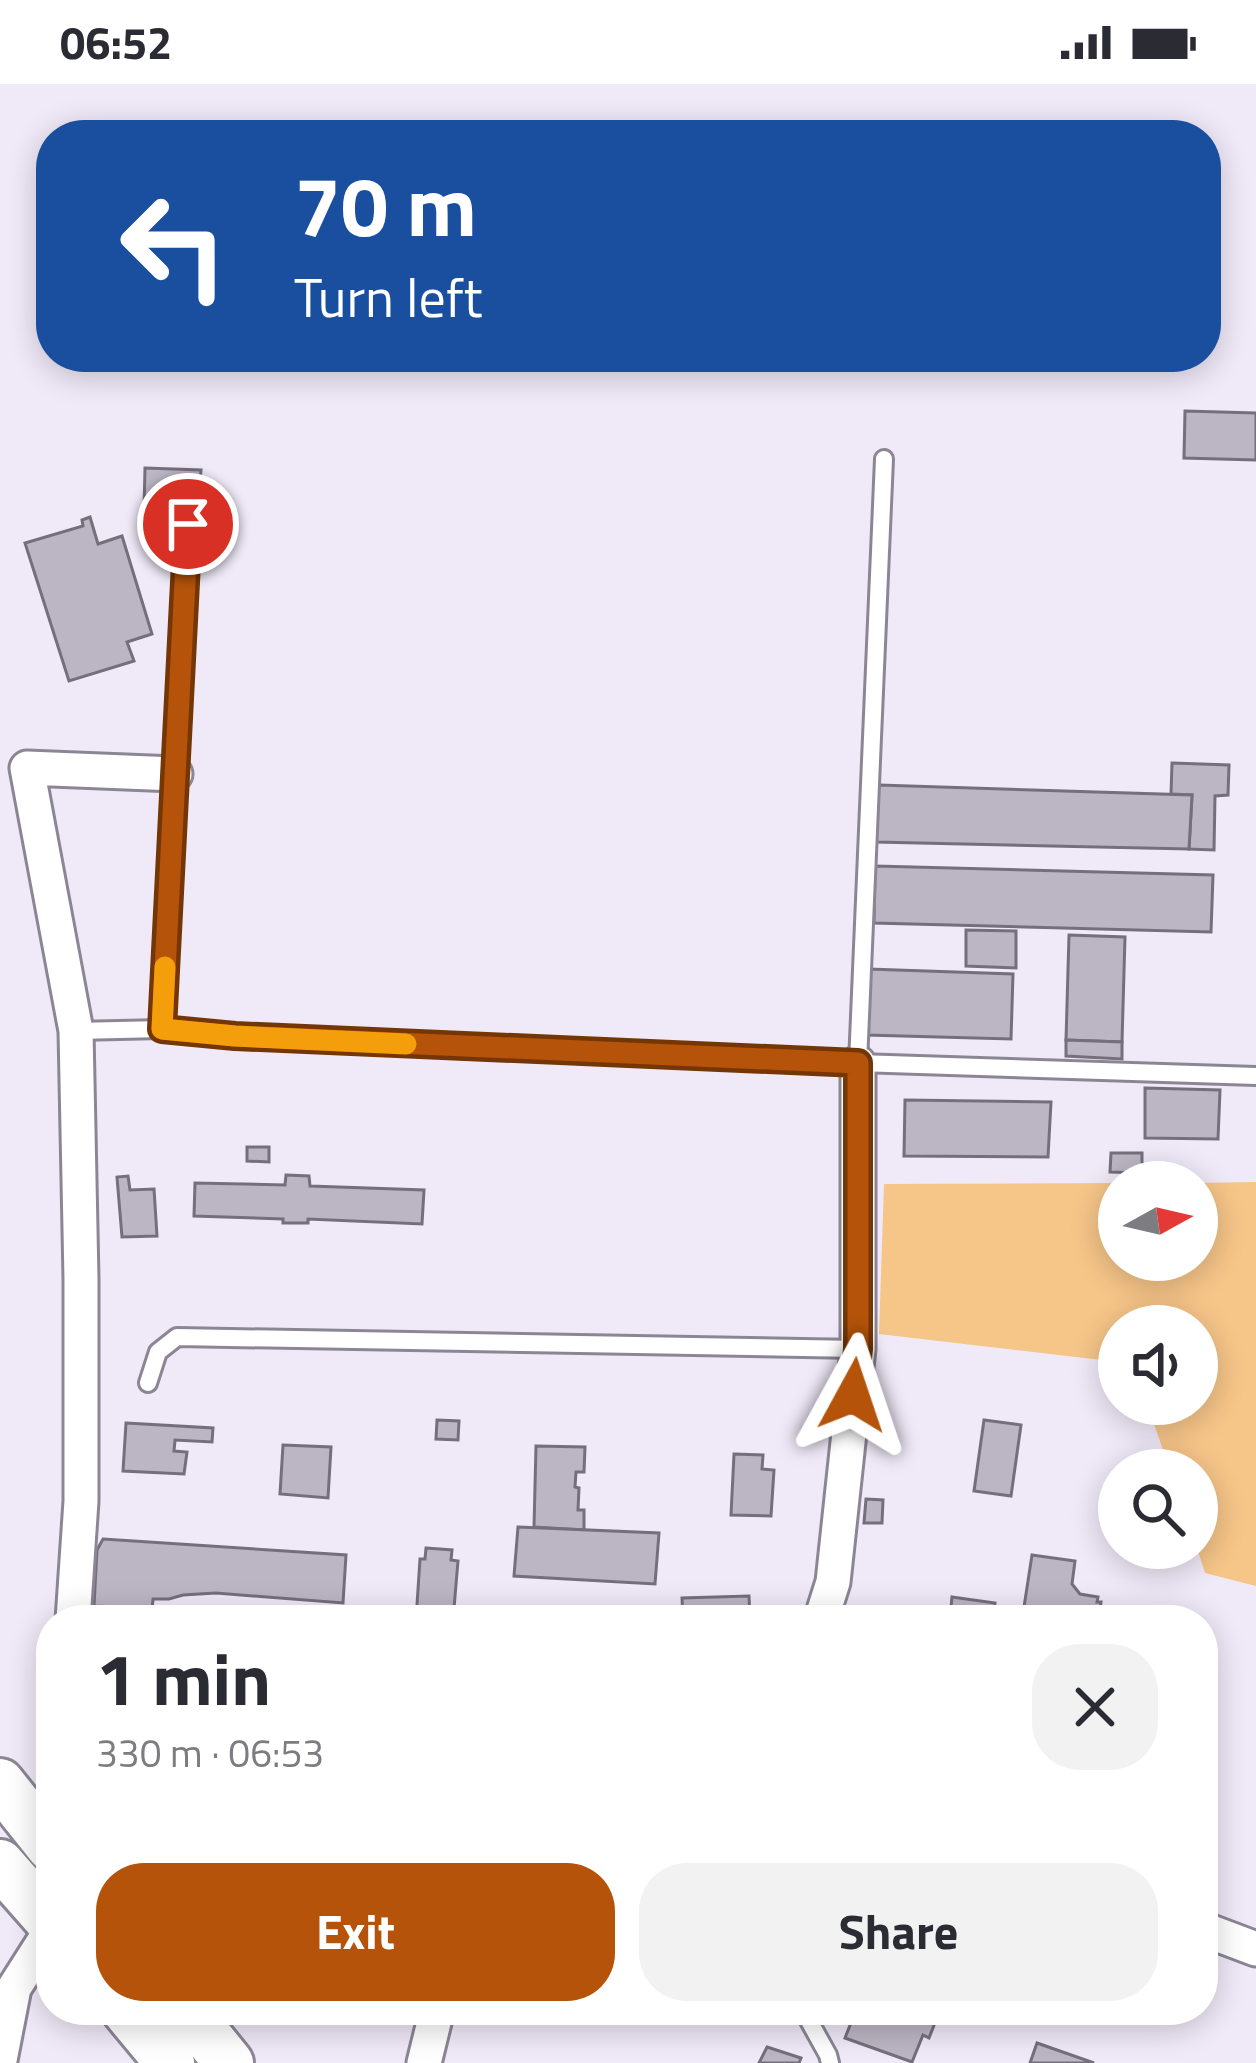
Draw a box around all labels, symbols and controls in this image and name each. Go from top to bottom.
text: 06:52 [60,8,172,76]
text: 70 m [294,141,477,269]
icon: left [96,168,252,324]
text: Turn left [294,256,483,338]
pin [137,473,239,575]
icon: arrive [155,491,221,557]
north arrow [1098,1161,1218,1281]
map controls [1098,1161,1218,1569]
button: sound [1098,1305,1218,1425]
position arrow [790,1332,916,1458]
button: search [1098,1449,1218,1569]
text: 1 min [96,1623,271,1733]
button: close [1032,1644,1158,1770]
text: 330 m · 06:53 [96,1723,324,1782]
button: Exit [96,1863,615,2001]
button: Share [639,1863,1158,2001]

